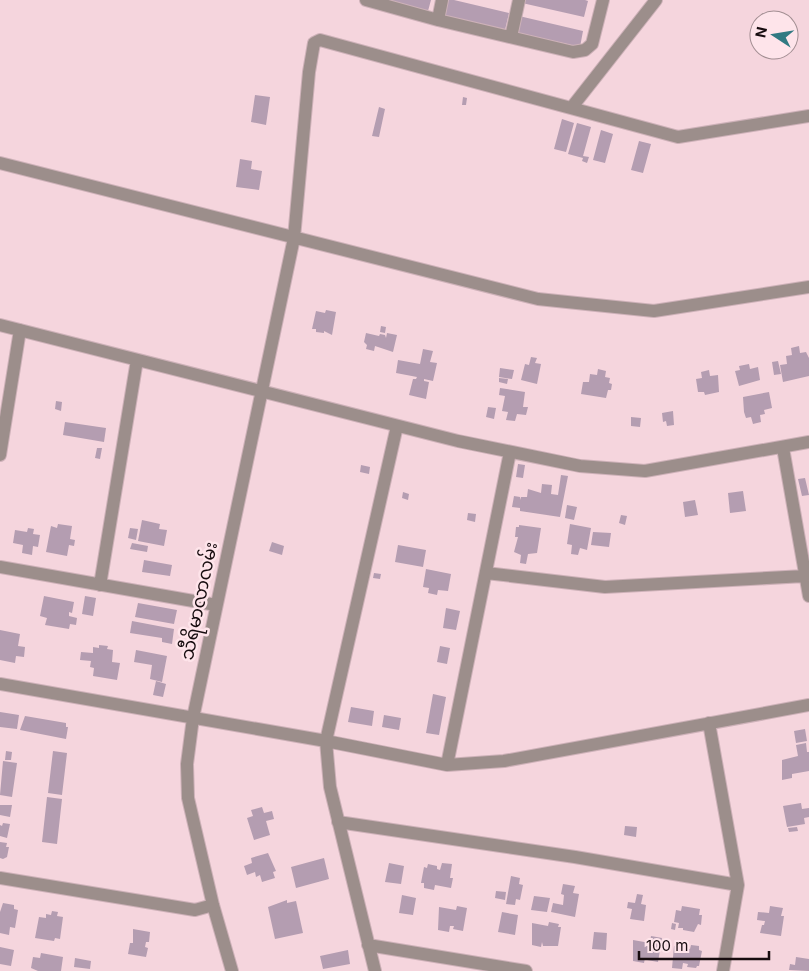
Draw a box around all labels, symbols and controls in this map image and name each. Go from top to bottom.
north arrow [749,10,799,60]
text: N [751,25,770,39]
street label: သီရိမာလာလမ်း [173,539,226,663]
scale bar [639,928,769,960]
text: 100 m [646,936,688,955]

